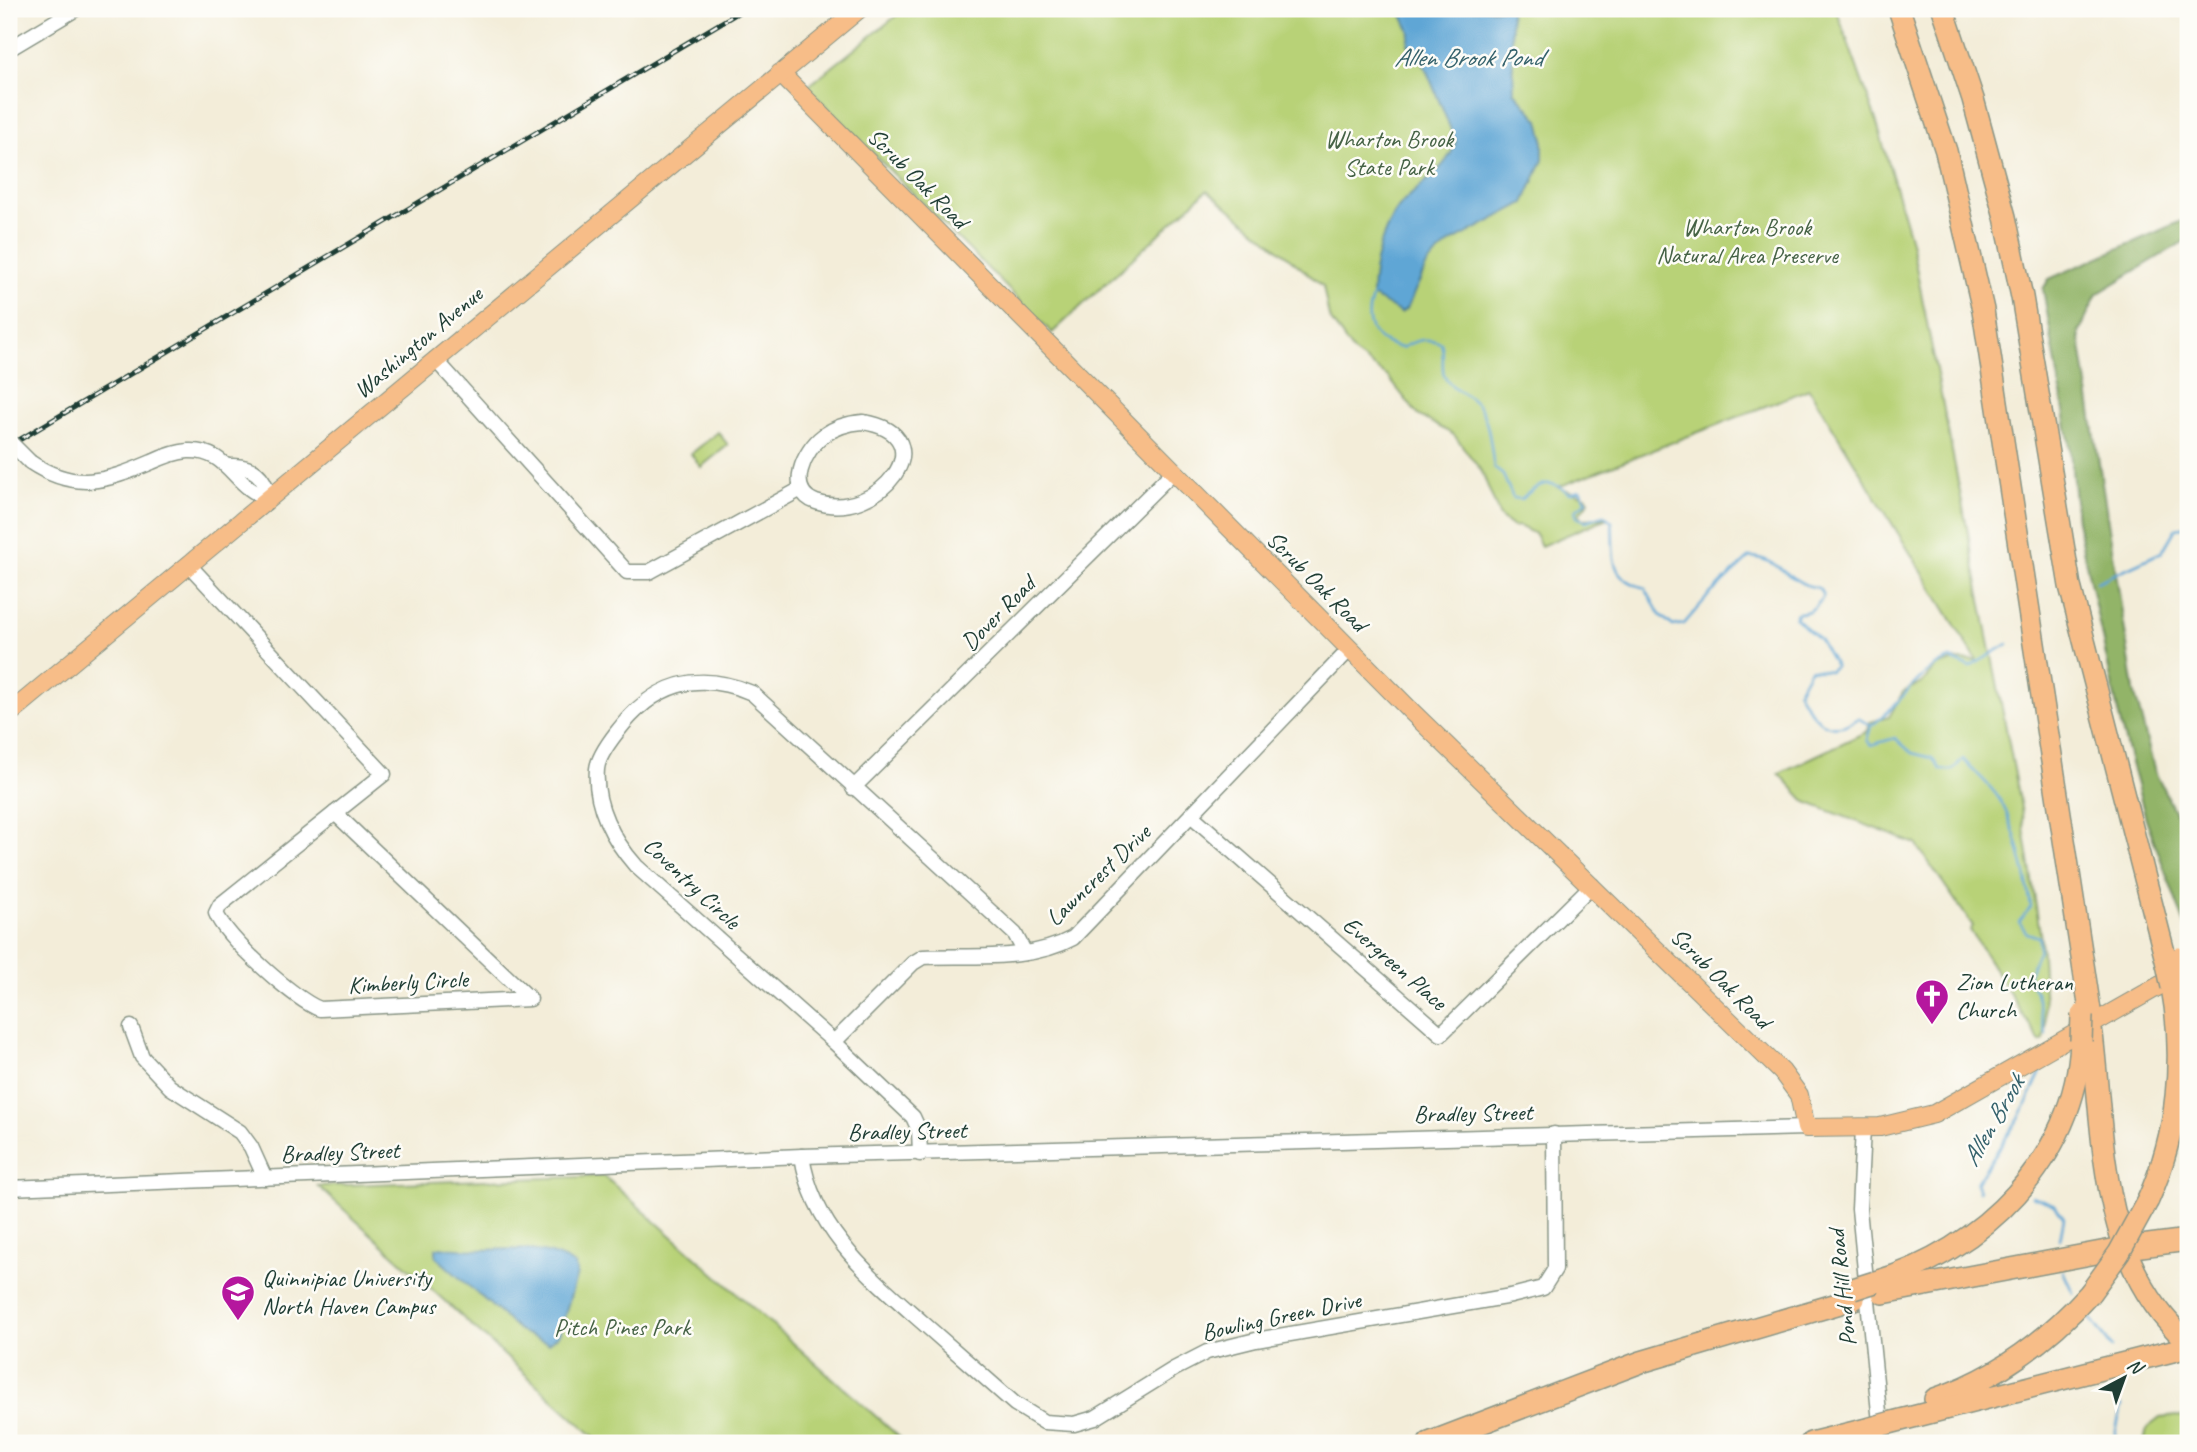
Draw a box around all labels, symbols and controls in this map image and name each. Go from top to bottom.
water label: Allen Brook Pond [1394,41,1550,74]
street label: Scrub Oak Road [861,121,977,237]
park label: Wharton Brook State Park [1325,124,1455,182]
park label: Wharton Brook Natural Area Preserve [1656,212,1840,270]
street label: Washington Avenue [348,278,490,405]
street label: Scrub Oak Road [1260,524,1376,640]
street label: Dover Road [954,567,1044,657]
street label: Lawncrest Drive [1039,816,1158,932]
street label: Coventry Circle [637,830,748,937]
street label: Evergreen Place [1337,910,1455,1018]
street label: Scrub Oak Road [1664,921,1780,1037]
street label: Kimberly Circle [347,964,471,1000]
place label: Zion Lutheran Church [1956,967,2073,1025]
church icon: Zion Lutheran Church [1913,977,1951,1026]
water label: Allen Brook [1954,1066,2034,1172]
street label: Bradley Street [1413,1097,1535,1129]
street label: Bradley Street [847,1115,969,1147]
street label: Bradley Street [280,1135,402,1169]
street label: Pond Hill Road [1821,1225,1863,1348]
place label: Quinnipiac University North Haven Campus [262,1263,437,1321]
school or university icon: Quinnipiac University North Haven Campus [219,1273,257,1322]
street label: Bowling Green Drive [1199,1284,1366,1348]
park label: Pitch Pines Park [554,1312,692,1342]
north arrow [2088,1344,2158,1414]
text: N [2122,1353,2149,1381]

